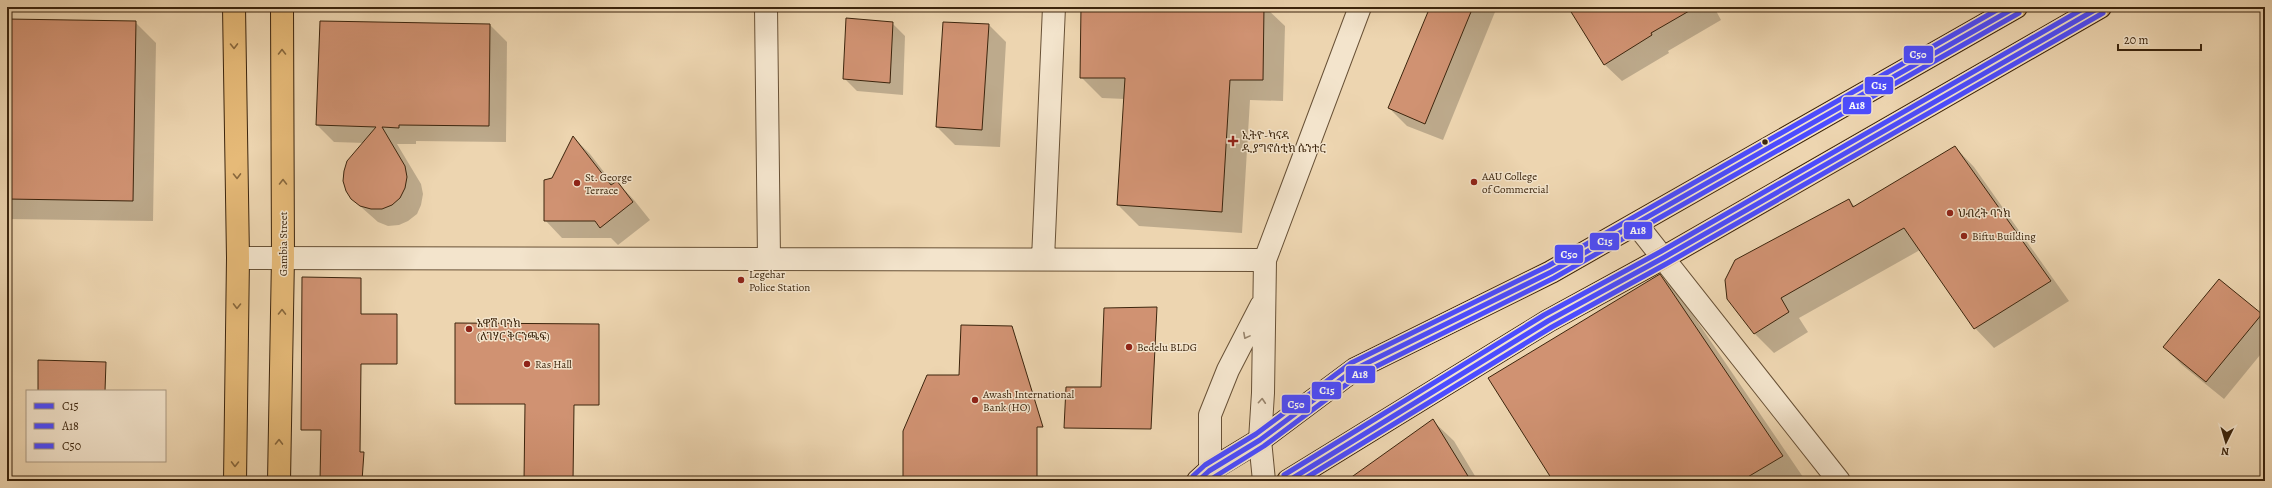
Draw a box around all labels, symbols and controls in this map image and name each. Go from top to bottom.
scale bar [2118,26,2201,52]
text: 20 m [2124,32,2148,48]
one-way arrow [230,43,238,49]
line badge: C50 [1903,45,1934,64]
text: C50 [1909,47,1927,62]
one-way arrow [278,49,286,55]
line badge: C15 [1864,76,1894,95]
text: C15 [1871,78,1887,93]
line badge: A18 [1842,96,1872,115]
text: A18 [1848,98,1865,113]
place label: ኢትዮ-ካናዳ ዲያግኖስቲክ ሴንተር [1242,128,1326,156]
marker: ኢትዮ-ካናዳ ዲያግኖስቲክ ሴንተር [1227,135,1239,147]
unlabelled marker [1760,137,1770,147]
place label: AAU College of Commercial [1481,169,1549,197]
place label: St. George Terrace [585,170,632,198]
one-way arrow [232,173,241,179]
marker: AAU College of Commercial [1469,177,1479,187]
marker: St. George Terrace [572,178,582,188]
one-way arrow [279,179,287,185]
place label: ህብረት ባንክ [1958,206,2011,221]
marker: ህብረት ባንክ [1945,208,1955,218]
street label: Gambia Street [276,211,291,276]
line badge: A18 [1623,221,1653,240]
text: A18 [1629,223,1646,238]
place label: Biftu Building [1972,229,2036,244]
marker: Biftu Building [1959,231,1969,241]
line badge: C15 [1589,232,1620,251]
text: C15 [1597,234,1613,249]
line badge: C50 [1554,244,1584,264]
text: C50 [1560,247,1578,262]
place label: Legehar Police Station [749,267,810,295]
marker: Legehar Police Station [736,275,746,285]
one-way arrow [233,303,241,309]
one-way arrow [278,309,286,315]
place label: አዋሽ ባንክ (ለገሃር ቅርንጫፍ) [477,316,550,344]
marker: አዋሽ ባንክ (ለገሃር ቅርንጫፍ) [464,324,474,334]
one-way arrow [1243,332,1251,339]
place label: Bedelu BLDG [1137,340,1197,355]
marker: Bedelu BLDG [1124,342,1134,352]
place label: Ras Hall [535,357,572,372]
marker: Ras Hall [522,359,532,369]
line badge: A18 [1345,365,1376,384]
text: A18 [1351,367,1368,382]
line badge: C15 [1311,381,1342,400]
text: C15 [1319,383,1335,398]
place label: Awash International Bank (HO) [982,387,1075,415]
legend [26,390,166,462]
line badge: C50 [1281,394,1311,414]
marker: Awash International Bank (HO) [970,395,980,405]
text: C50 [1287,397,1305,412]
text: C15 [62,398,79,414]
one-way arrow [1258,398,1267,404]
text: A18 [61,418,79,434]
north arrow [2206,422,2246,462]
text: C50 [62,438,81,454]
one-way arrow [275,439,283,445]
text: N [2221,444,2230,459]
one-way arrow [231,461,239,467]

